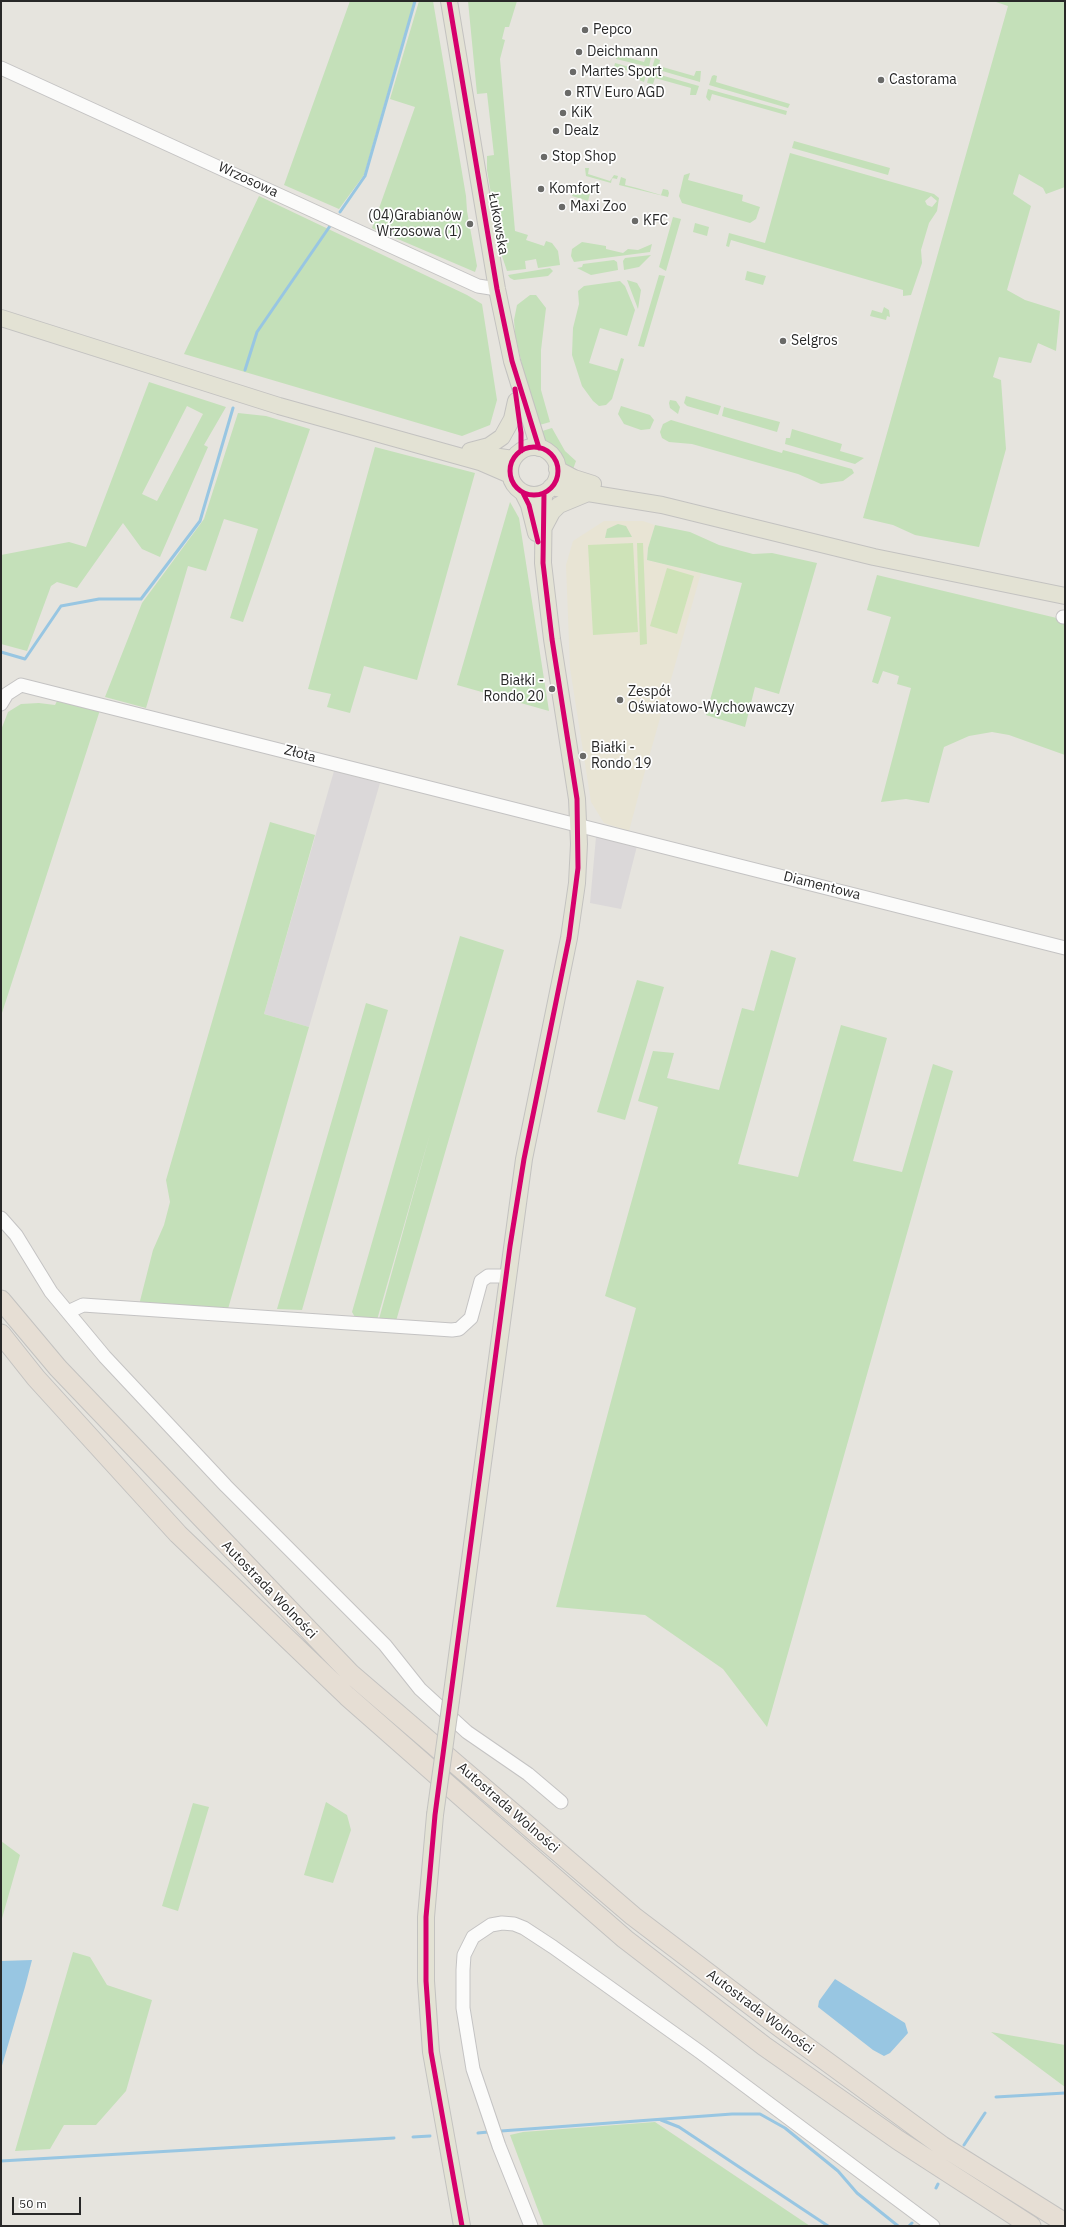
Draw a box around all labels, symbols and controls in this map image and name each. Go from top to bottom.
place label: Pepco [593,22,632,38]
marker: Pepco [580,25,590,35]
place label: Deichmann [587,44,658,60]
marker: Deichmann [574,47,584,57]
place label: Martes Sport [581,64,662,80]
marker: Martes Sport [568,67,578,77]
place label: Castorama [889,72,957,88]
marker: Castorama [876,75,886,85]
place label: RTV Euro AGD [576,85,665,101]
marker: RTV Euro AGD [563,88,573,98]
place label: KiK [571,105,592,121]
marker: KiK [558,108,568,118]
place label: Dealz [564,123,599,139]
marker: Dealz [551,126,561,136]
place label: Stop Shop [552,149,616,165]
marker: Stop Shop [539,152,549,162]
street label: Wrzosowa [215,159,281,201]
place label: Komfort [549,181,600,197]
marker: Komfort [536,184,546,194]
street label: Łukowska [484,192,512,256]
place label: Maxi Zoo [570,199,626,215]
marker: Maxi Zoo [557,202,567,212]
place label: (04)Grabianów Wrzosowa (1) [368,208,462,240]
place label: KFC [643,213,668,229]
marker: KFC [630,216,640,226]
marker: (04)Grabianów Wrzosowa (1) [465,219,475,229]
place label: Selgros [791,333,838,349]
marker: Selgros [778,336,788,346]
place label: Białki - Rondo 20 [483,673,544,706]
marker: Białki - Rondo 20 [547,684,557,694]
place label: Zespół Oświatowo-Wychowawczy [628,684,794,716]
marker: Zespół Oświatowo-Wychowawczy [615,695,625,705]
place label: Białki - Rondo 19 [591,740,652,772]
street label: Złota [282,742,318,766]
marker: Białki - Rondo 19 [578,751,588,761]
street label: Diamentowa [782,868,862,904]
street label: Autostrada Wolności [218,1537,320,1643]
street label: Autostrada Wolności [454,1759,562,1857]
street label: Autostrada Wolności [703,1966,817,2058]
scale bar [14,2189,83,2215]
text: 50 m [19,2196,47,2211]

